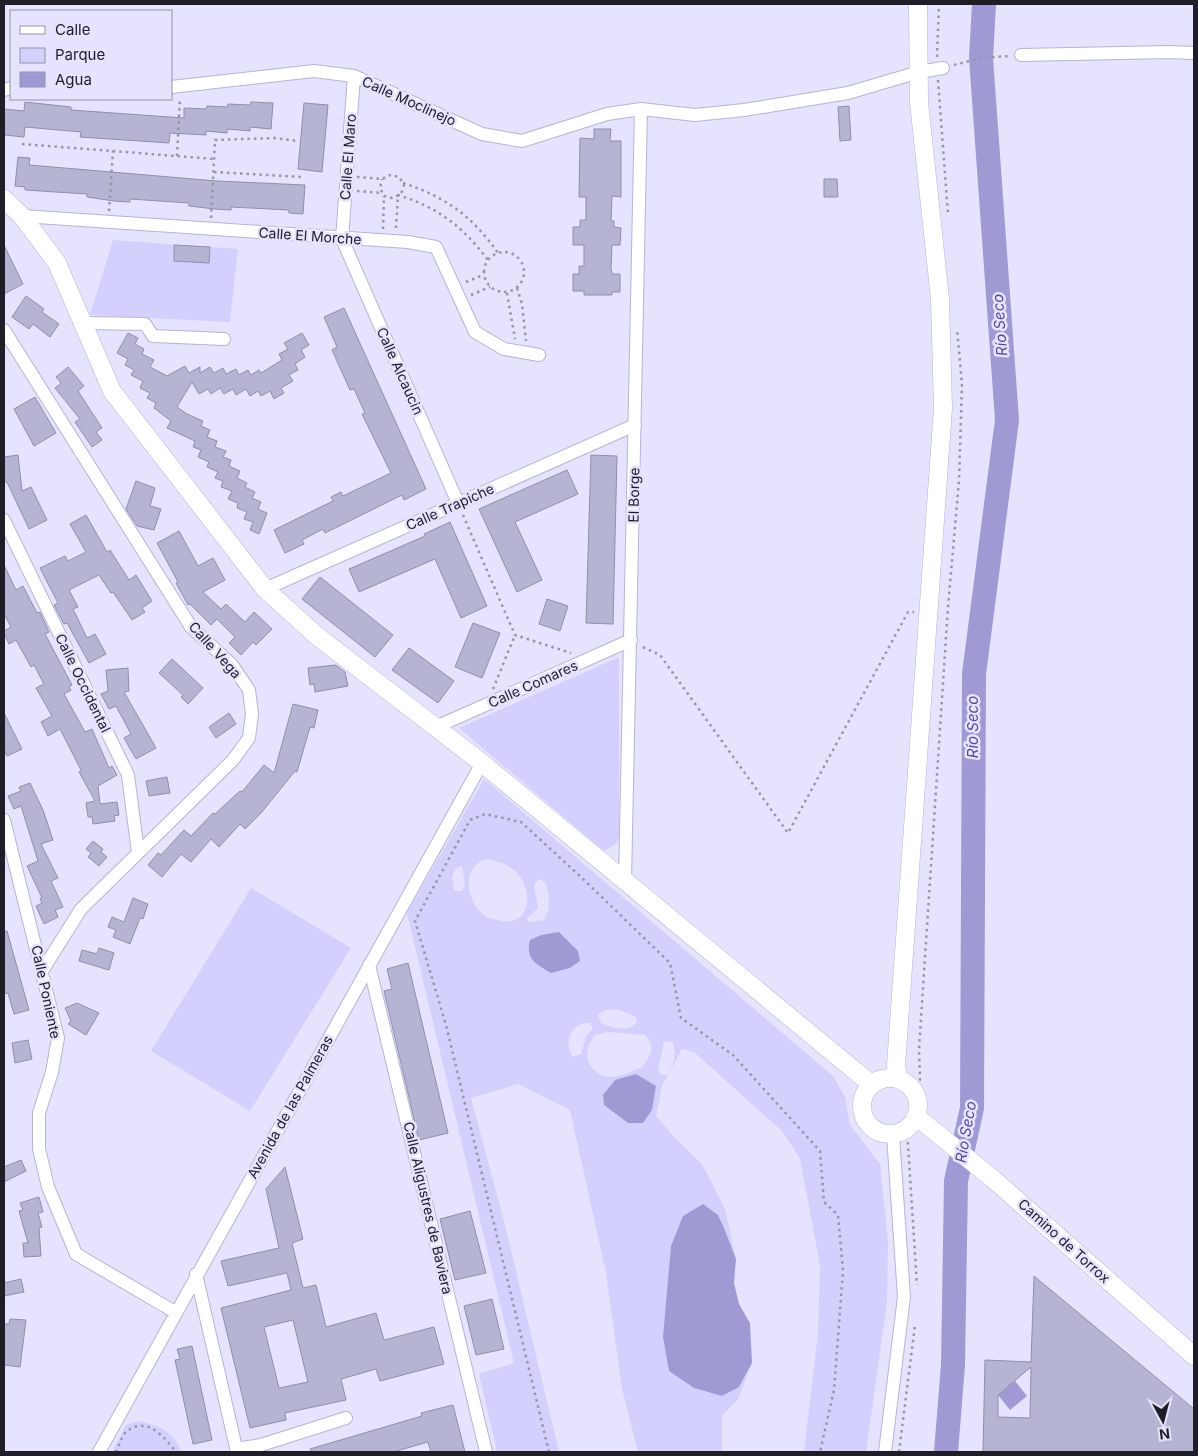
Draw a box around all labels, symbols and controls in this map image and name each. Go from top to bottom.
legend [10,10,172,100]
text: Calle [55,20,90,39]
text: Parque [55,45,105,64]
text: Agua [55,70,92,89]
street label: Calle Moclinejo [360,72,459,129]
street label: Calle El Maro [336,113,359,201]
street label: Calle El Morche [258,223,362,248]
water label: Río Seco [988,293,1011,357]
street label: Calle Alcaucin [374,324,427,417]
street label: El Borge [625,467,642,523]
street label: Calle Trapiche [403,480,497,534]
street label: Calle Vega [185,618,245,682]
street label: Calle Occidental [52,631,115,735]
street label: Calle Comares [485,656,580,711]
water label: Río Seco [963,696,982,758]
street label: Calle Poniente [28,944,65,1040]
street label: Avenida de las Palmeras [243,1032,336,1181]
water label: Río Seco [951,1100,980,1164]
street label: Calle Aligustres de Baviera [400,1120,457,1296]
street label: Camino de Torrox [1015,1195,1114,1287]
north arrow [1138,1396,1188,1446]
text: N [1158,1425,1171,1443]

